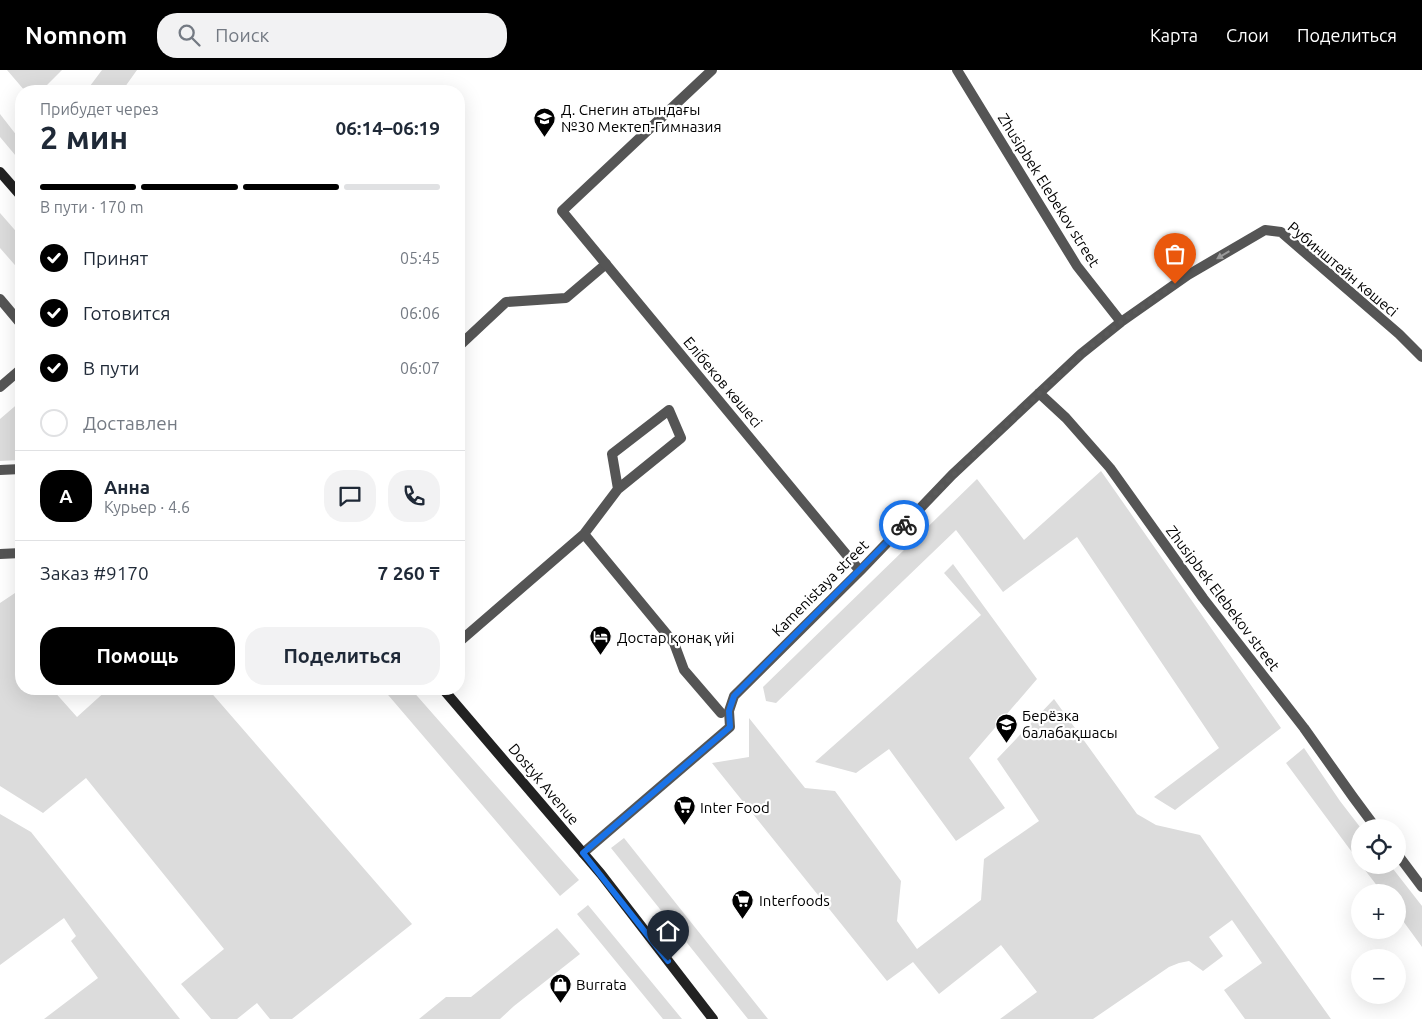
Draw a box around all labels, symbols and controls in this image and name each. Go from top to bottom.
search box [157,13,507,58]
icon: search [175,21,203,49]
text: Nomnom [25,22,127,49]
text: Поиск [215,24,269,46]
text: Карта [1150,25,1198,45]
text: Слои [1226,25,1269,45]
text: Поделиться [1297,25,1397,45]
text: Прибудет через [40,100,159,118]
place label: Д. Снегин атындағы №30 Мектеп-Гимназия [561,101,722,135]
school or university icon: Д. Снегин атындағы №30 Мектеп-Гимназия [533,106,557,137]
street label: Zhusipbek Elebekov street [995,110,1103,270]
text: 06:14–06:19 [335,117,440,139]
text: 2 мин [40,119,128,155]
text: В пути · 170 m [40,198,143,216]
street label: Рубинштейн көшесі [1285,218,1401,320]
pin [1154,233,1196,284]
icon: bag [1161,240,1189,268]
icon: check [40,244,68,272]
text: Принят [83,247,148,269]
text: 05:45 [400,249,440,267]
one-way arrow [1215,251,1230,259]
icon: check [40,299,68,327]
text: Готовится [83,302,170,324]
text: 06:06 [400,304,440,322]
street label: Елібеков көшесі [680,333,766,431]
icon: check [40,354,68,382]
text: В пути [83,357,140,379]
text: 06:07 [400,359,440,377]
text: Доставлен [83,412,178,434]
button: chat [324,470,376,522]
button: phone [388,470,440,522]
text: Анна [104,476,150,498]
text: А [59,485,73,507]
text: Курьер · 4.6 [104,498,190,516]
courier [879,500,929,550]
icon: bike [890,511,918,539]
street label: Zhusipbek Elebekov street [1163,522,1283,674]
street label: Kamenistaya street [768,536,872,640]
text: Заказ #9170 [40,562,149,584]
text: 7 260 ₸ [377,562,440,584]
hotel icon: Достар қонақ үйі [589,625,613,656]
button: Помощь [40,627,235,685]
button: Поделиться [245,627,440,685]
place label: Достар қонақ үйі [617,629,734,646]
place label: Берёзка балабақшасы [1022,707,1118,741]
school or university icon: Берёзка балабақшасы [994,712,1018,743]
street label: Dostyk Avenue [505,740,583,828]
supermarket icon: Inter Food [672,795,696,826]
place label: Inter Food [700,799,770,816]
map controls [1351,819,1406,1004]
button: locate [1351,819,1406,874]
button: + [1351,884,1406,939]
supermarket icon: Interfoods [731,888,755,919]
place label: Interfoods [759,892,830,909]
pin [647,910,689,961]
icon: home [654,917,682,945]
button: − [1351,949,1406,1004]
shop icon: Burrata [548,972,572,1003]
place label: Burrata [576,976,627,993]

